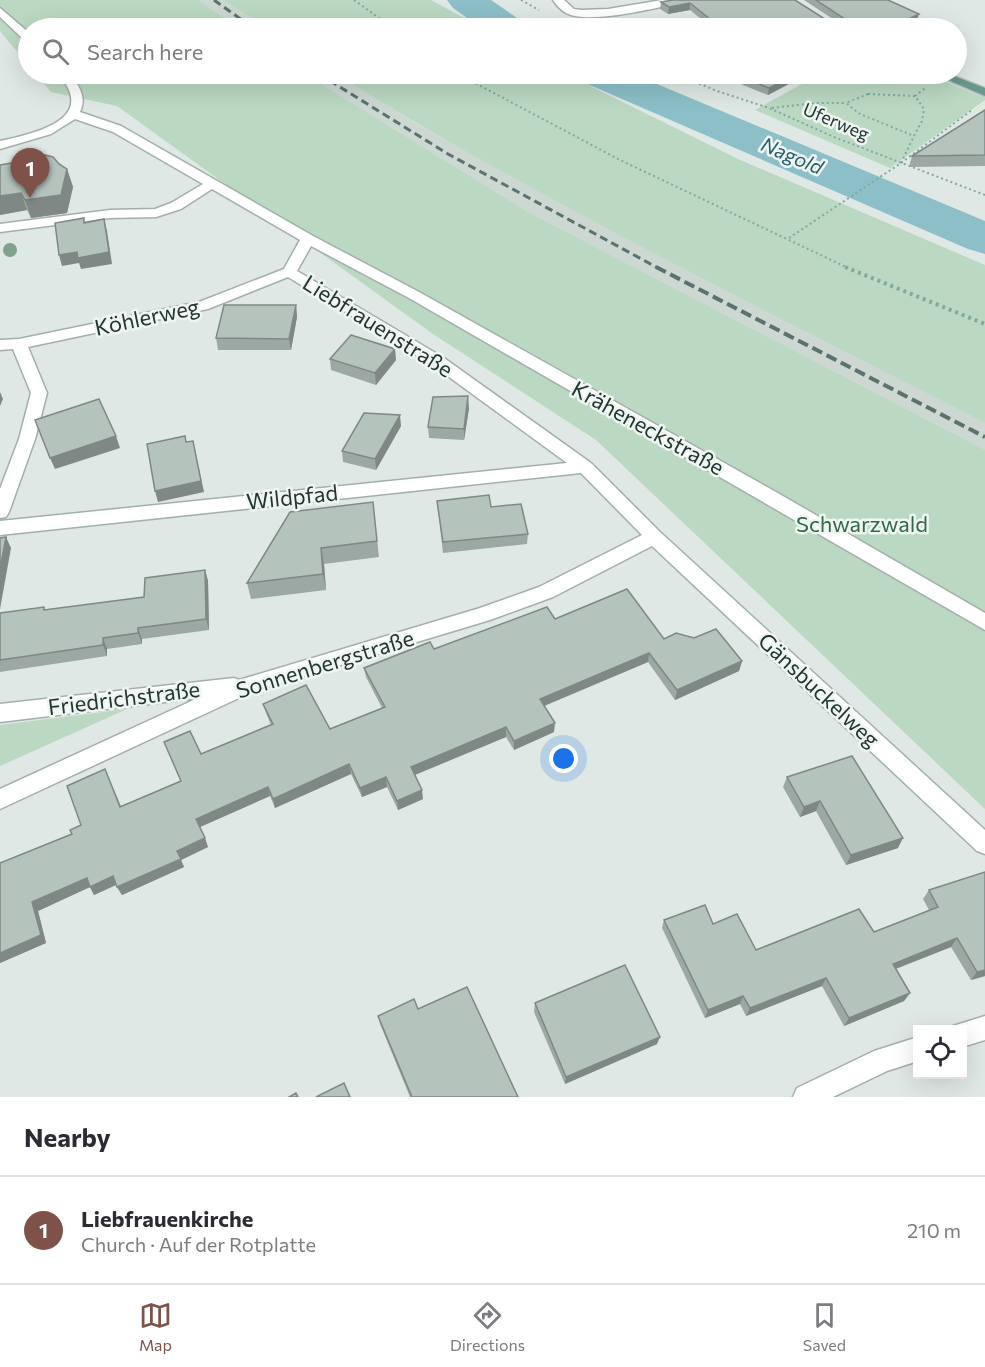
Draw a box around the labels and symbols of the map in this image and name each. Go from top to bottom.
street label: Uferweg [800,97,873,145]
water label: Nagold [758,131,828,179]
pin: 1 [10,148,50,198]
street label: Liebfrauenstraße [298,269,458,383]
street label: Köhlerweg [92,292,202,341]
street label: Kräheneckstraße [567,375,729,481]
street label: Wildpfad [245,478,339,515]
park label: Schwarzwald [796,510,928,537]
street label: Sonnenbergstraße [233,624,417,703]
street label: Gänsbuckelweg [753,627,886,753]
street label: Friedrichstraße [46,675,201,720]
your location [549,744,578,773]

